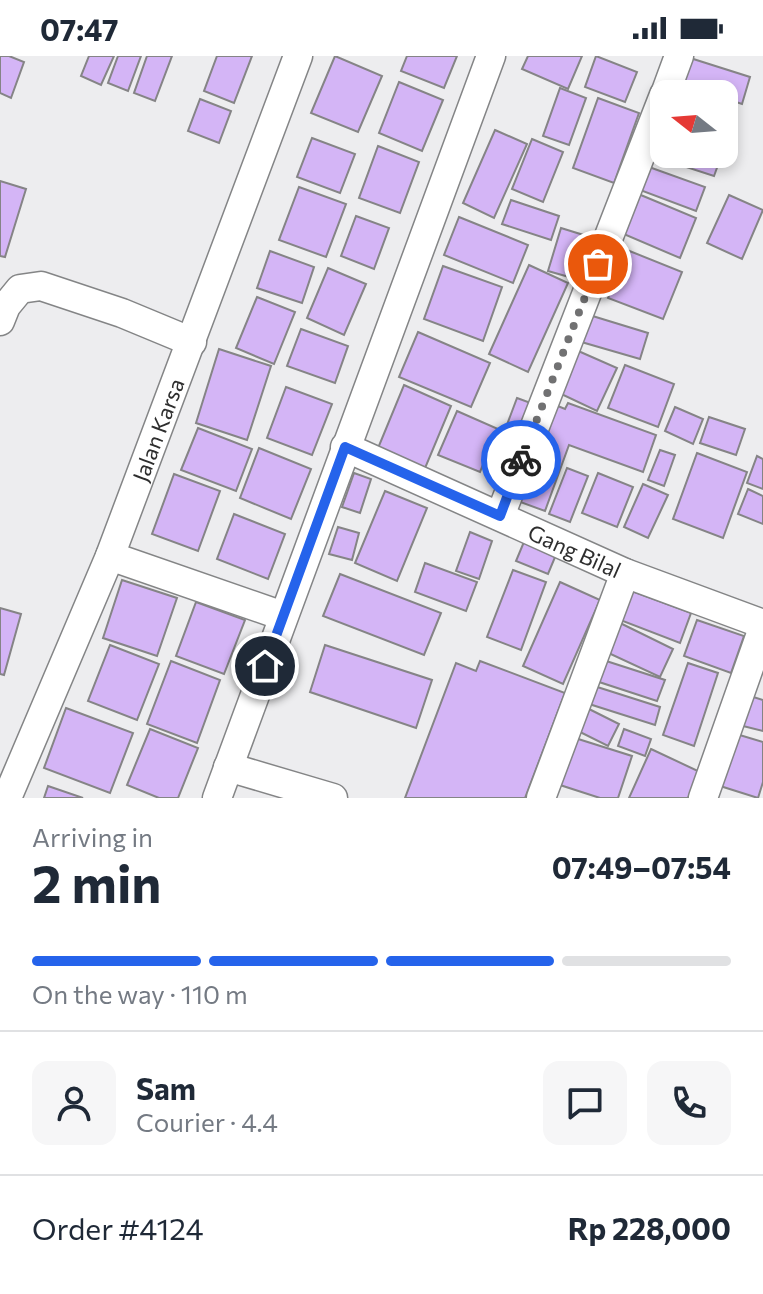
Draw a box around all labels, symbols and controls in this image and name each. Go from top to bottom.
text: 07:47 [40,10,118,47]
north arrow [650,80,738,168]
map controls [650,80,738,168]
pin [564,230,632,298]
icon: bag [576,242,620,286]
street label: Jalan Karsa [126,374,189,485]
courier [481,420,561,500]
icon: bike [499,438,543,482]
street label: Gang Bilal [524,518,625,583]
pin [231,632,299,700]
icon: home [243,644,287,688]
text: Arriving in [32,821,153,852]
text: 07:49–07:54 [552,848,731,885]
text: 2 min [32,850,161,914]
text: On the way · 110 m [32,978,248,1009]
button: person [32,1061,116,1145]
button: chat [543,1061,627,1145]
button: phone [647,1061,731,1145]
text: Sam [136,1069,196,1106]
text: Courier · 4.4 [136,1106,278,1137]
text: Order #4124 [32,1209,203,1246]
text: Rp 228,000 [568,1209,731,1246]

